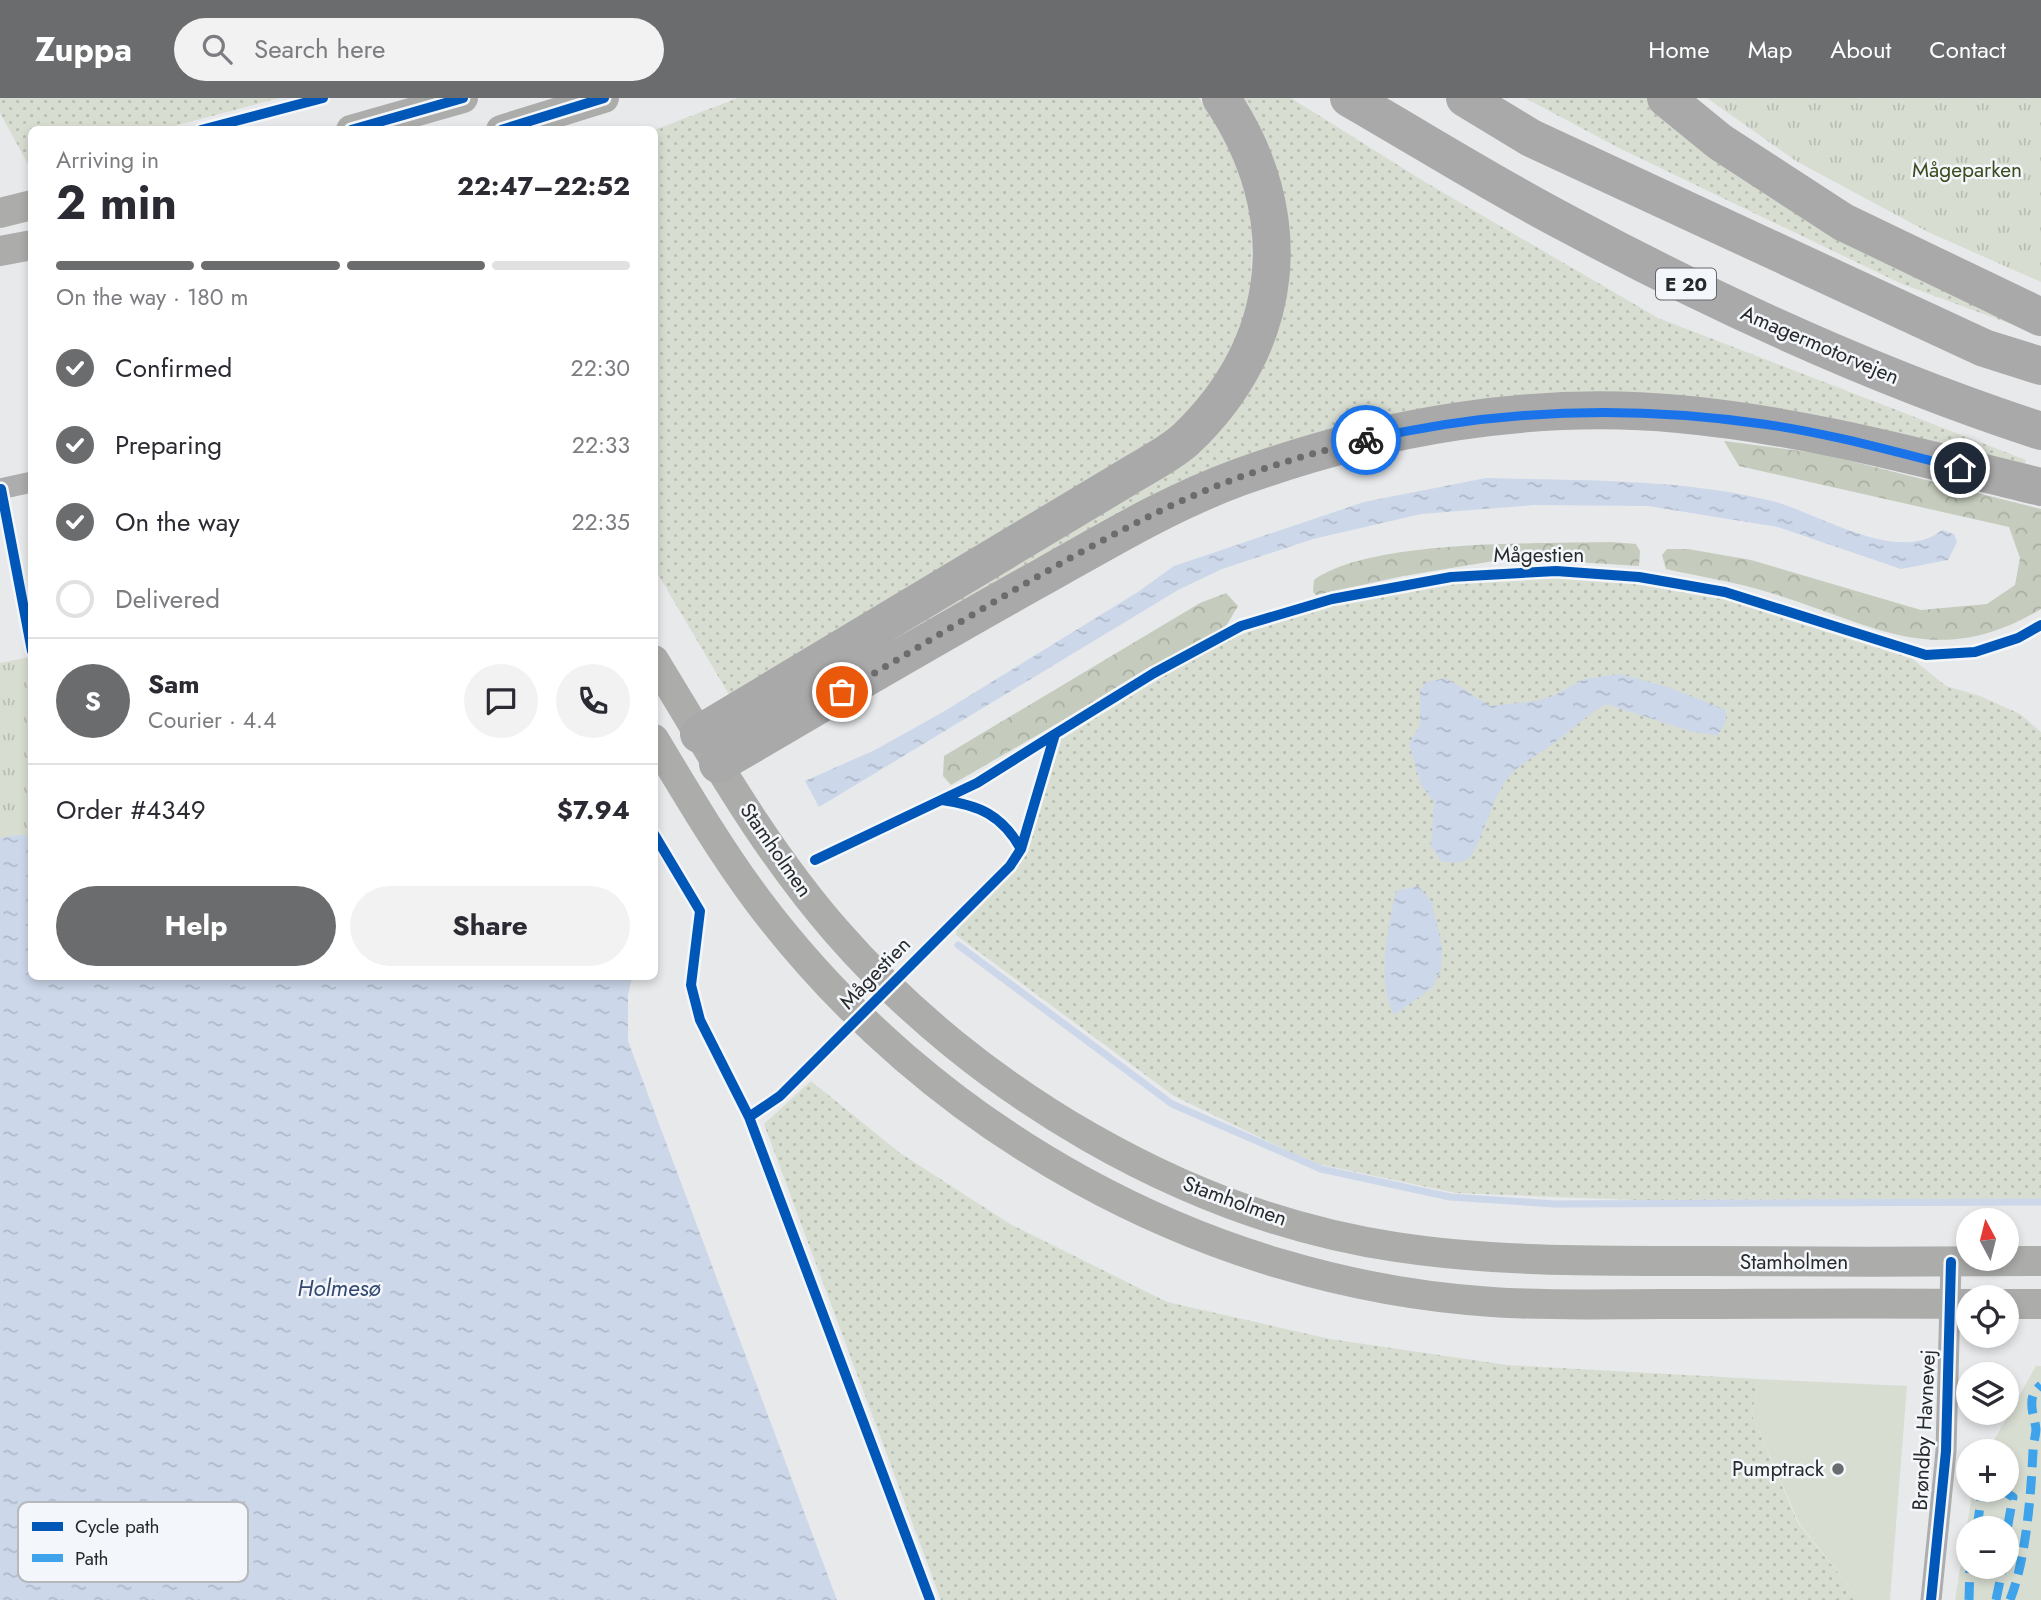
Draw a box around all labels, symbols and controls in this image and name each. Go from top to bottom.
search box [174,18,664,81]
text: Zuppa [35,26,132,73]
icon: search [198,30,236,68]
text: Search here [254,30,385,68]
text: Home [1648,32,1710,67]
text: Map [1748,32,1792,67]
text: About [1830,32,1891,67]
text: Contact [1929,32,2006,67]
text: Arriving in [56,143,159,177]
park label: Mågeparken [1912,155,2022,185]
text: 22:47–22:52 [457,167,630,205]
text: 2 min [56,170,177,236]
road number: E 20 [1656,268,1716,300]
text: On the way · 180 m [56,280,248,314]
street label: Amagermotorvejen [1736,298,1904,392]
icon: check [56,349,94,387]
text: Confirmed [115,349,232,387]
text: 22:30 [571,351,630,385]
courier [1331,405,1401,475]
icon: bike [1347,421,1385,459]
icon: check [56,426,94,464]
text: Preparing [115,426,222,464]
text: 22:33 [572,428,630,462]
pin [1930,438,1990,498]
icon: home [1941,449,1979,487]
icon: check [56,503,94,541]
text: On the way [115,503,240,541]
text: 22:35 [571,505,630,539]
street label: Mågestien [1494,540,1584,570]
text: Delivered [115,580,220,618]
pin [812,662,872,722]
button: chat [464,664,538,738]
button: phone [556,664,630,738]
text: Sam [148,665,200,703]
icon: bag [823,673,861,711]
text: S [85,682,101,720]
text: Courier · 4.4 [148,703,276,737]
text: Order #4349 [56,791,206,829]
text: $7.94 [557,791,630,829]
street label: Stamholmen [733,797,819,903]
button: Help [56,886,336,966]
button: Share [350,886,630,966]
street label: Mågestien [833,930,917,1016]
street label: Stamholmen [1179,1168,1291,1234]
north arrow [1956,1208,2020,1270]
map controls [1956,1208,2019,1579]
street label: Stamholmen [1740,1247,1848,1277]
water label: Holmesø [297,1271,381,1305]
button: locate [1956,1285,2019,1348]
street label: Brøndby Havnevej [1905,1349,1943,1511]
button: layers [1956,1362,2019,1425]
button: + [1956,1439,2019,1502]
place label: Pumptrack [1732,1454,1825,1484]
marker: Pumptrack [1830,1461,1846,1477]
legend [18,1502,248,1582]
text: Cycle path [75,1513,160,1540]
button: − [1956,1516,2019,1579]
text: Path [75,1545,109,1572]

